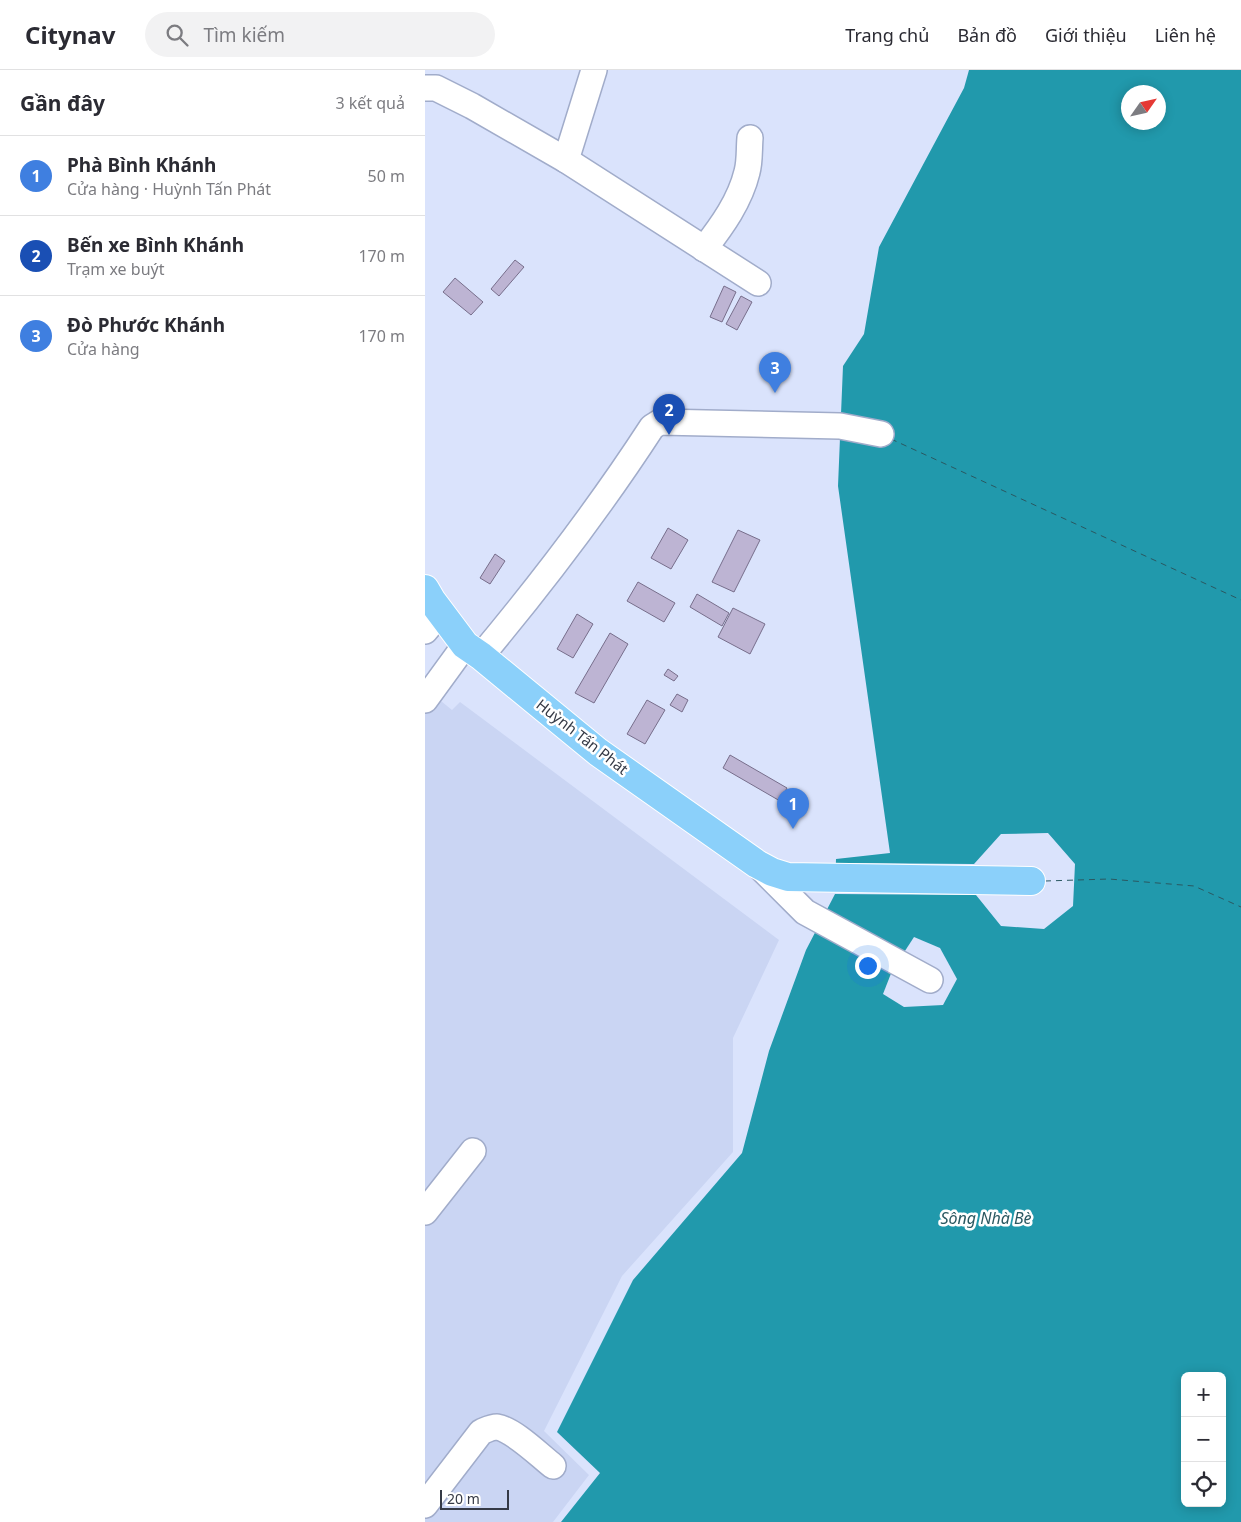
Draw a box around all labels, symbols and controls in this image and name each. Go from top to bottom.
search box [145,12,495,57]
text: Citynav [25,18,115,51]
icon: search [163,21,191,49]
text: Tìm kiếm [203,22,285,48]
text: Trang chủ [845,23,929,47]
text: Bản đồ [957,23,1017,47]
text: Giới thiệu [1045,23,1127,47]
text: Liên hệ [1155,23,1216,47]
north arrow [1121,85,1166,130]
text: Gần đây [20,89,105,117]
text: 3 kết quả [335,92,405,114]
text: Phà Bình Khánh [67,152,216,178]
text: 1 [31,165,41,187]
text: 50 m [368,165,405,187]
text: Cửa hàng · Huỳnh Tấn Phát [67,178,271,200]
text: Bến xe Bình Khánh [67,232,244,258]
text: 2 [31,245,41,267]
text: 170 m [358,245,405,267]
text: Trạm xe buýt [67,258,164,280]
text: Đò Phước Khánh [67,312,225,338]
text: 3 [31,325,41,347]
text: 170 m [358,325,405,347]
text: Cửa hàng [67,338,140,360]
pin: 3 [759,352,791,393]
pin: 2 [653,394,685,435]
street label: Huỳnh Tấn Phát [533,694,633,779]
pin: 1 [777,788,809,829]
your location [855,953,881,979]
water label: Sông Nhà Bè [940,1207,1032,1229]
map controls [1181,1372,1226,1507]
button: + [1181,1372,1226,1417]
button: − [1181,1417,1226,1462]
button: locate [1181,1462,1226,1507]
scale bar [440,1487,509,1510]
text: 20 m [447,1489,480,1508]

